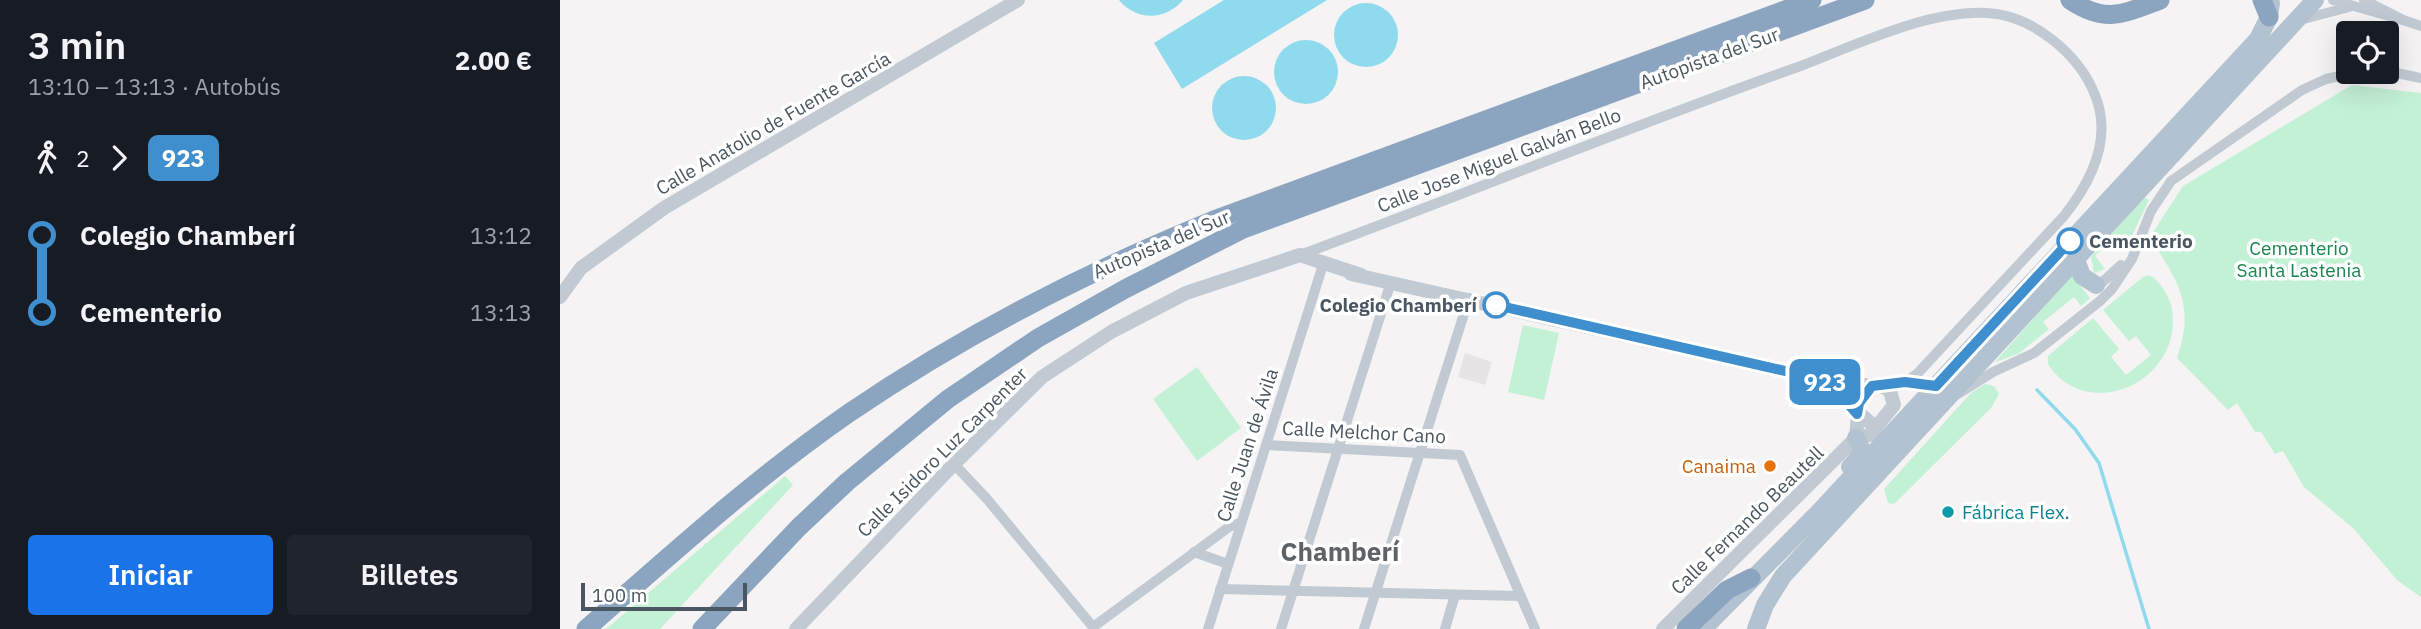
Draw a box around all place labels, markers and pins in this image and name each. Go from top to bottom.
marker: Cementerio [2057,228,2083,254]
place label: Cementerio [2089,229,2193,253]
marker: Colegio Chamberí [1483,292,1509,318]
place label: Colegio Chamberí [1320,293,1478,317]
place label: Canaima [1682,454,1756,478]
marker: Canaima [1762,458,1778,474]
place label: Fábrica Flex. [1962,500,2070,524]
marker: Fábrica Flex. [1940,504,1956,520]

